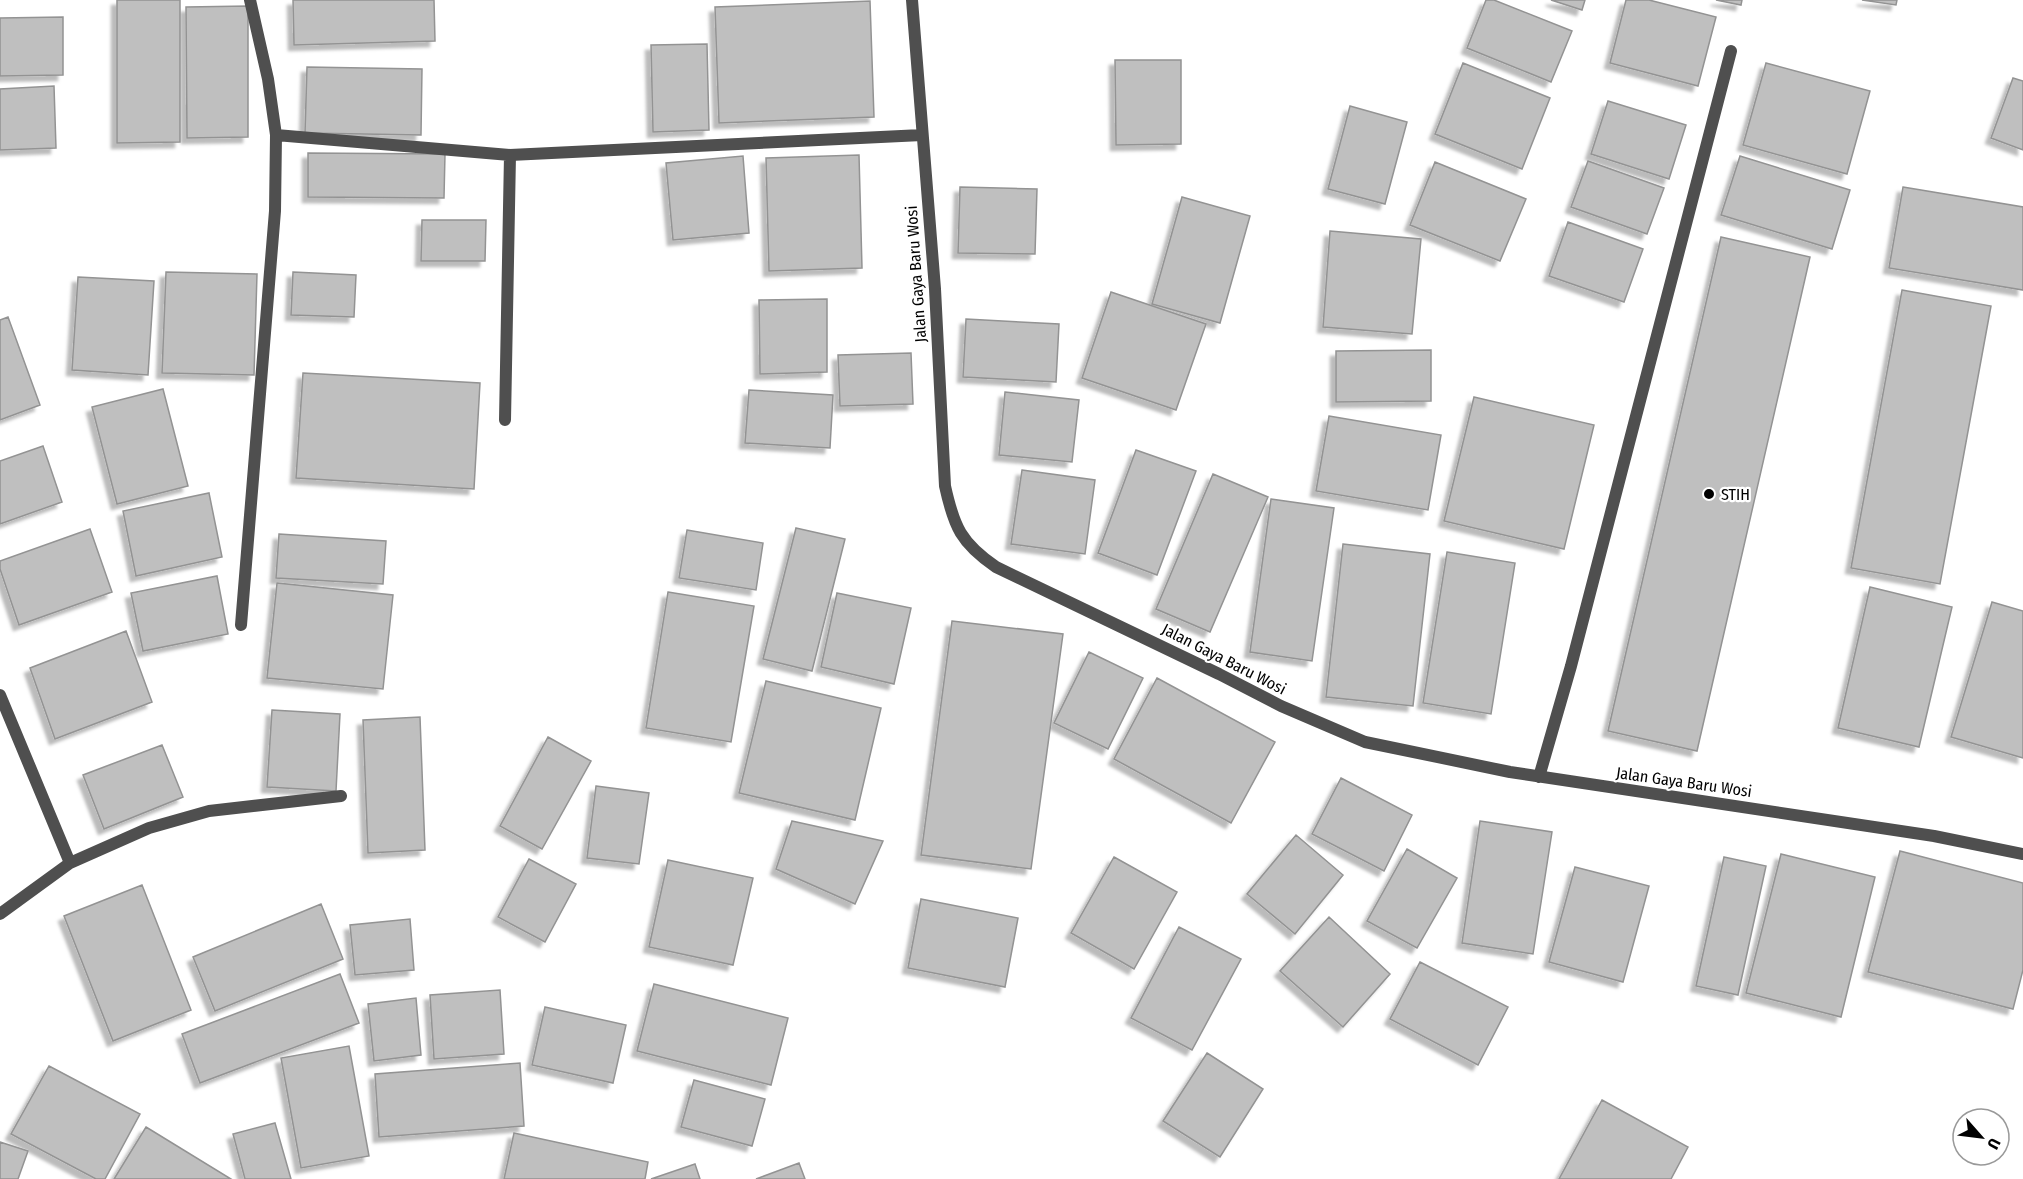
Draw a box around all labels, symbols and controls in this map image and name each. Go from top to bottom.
street label: Jalan Gaya Baru Wosi [902,205,930,343]
place label: STIH [1721,485,1750,504]
marker: STIH [1702,487,1716,501]
street label: Jalan Gaya Baru Wosi [1159,619,1289,699]
street label: Jalan Gaya Baru Wosi [1615,763,1753,801]
north arrow [1951,1107,2011,1167]
text: U [1983,1135,2004,1152]

